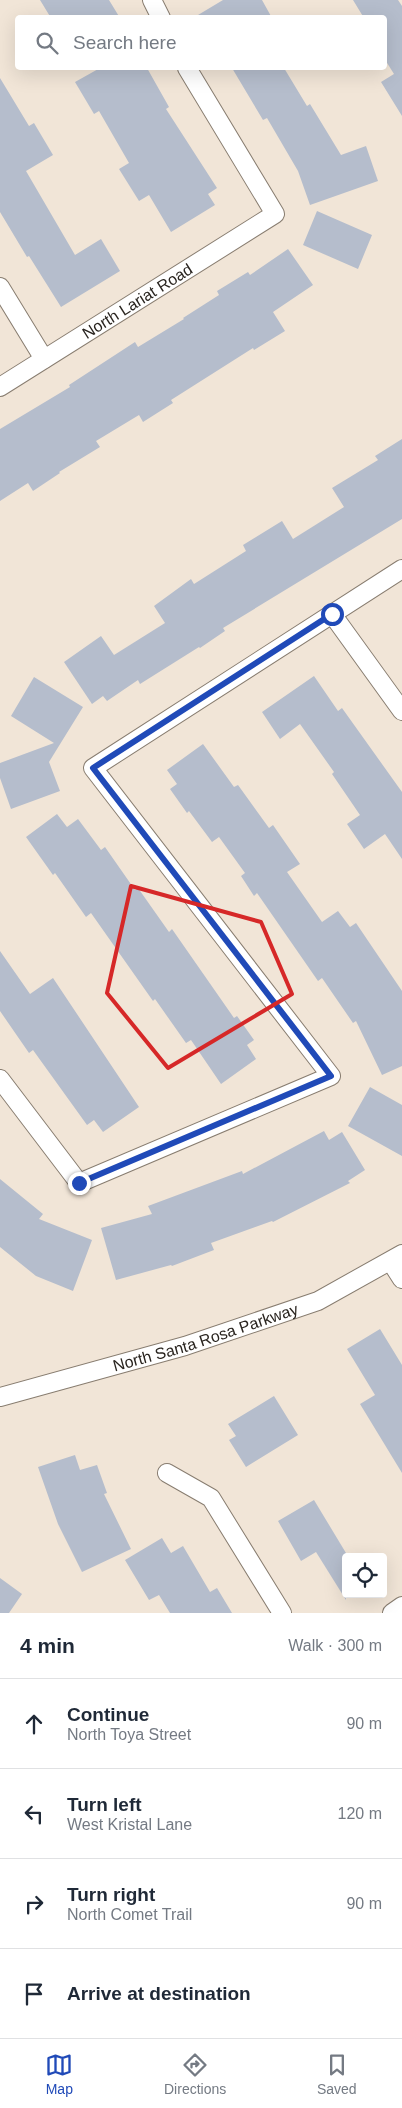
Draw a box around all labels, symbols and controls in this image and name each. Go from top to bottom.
search box [15,15,387,70]
icon: search [33,29,61,57]
text: Search here [73,32,177,53]
street label: North Lariat Road [79,260,195,342]
route start [321,603,344,626]
route end [68,1172,91,1195]
street label: North Santa Rosa Parkway [111,1300,300,1374]
map controls [342,1553,387,1598]
button: locate [342,1553,387,1598]
text: 4 min [20,1634,75,1657]
text: Walk · 300 m [288,1637,382,1654]
text: Continue [67,1704,149,1725]
icon: ahead [20,1710,48,1738]
text: 90 m [346,1715,382,1732]
text: North Toya Street [67,1726,191,1743]
text: Turn left [67,1794,142,1815]
icon: left [20,1800,48,1828]
text: 120 m [338,1805,382,1822]
text: West Kristal Lane [67,1816,192,1833]
text: Turn right [67,1884,155,1905]
icon: right [20,1890,48,1918]
text: 90 m [346,1895,382,1912]
text: North Comet Trail [67,1906,192,1923]
icon: arrive [20,1980,48,2008]
text: Arrive at destination [67,1983,251,2004]
tab: Map [45,2051,73,2097]
tab: Directions [164,2051,226,2097]
tab: Saved [317,2051,357,2097]

